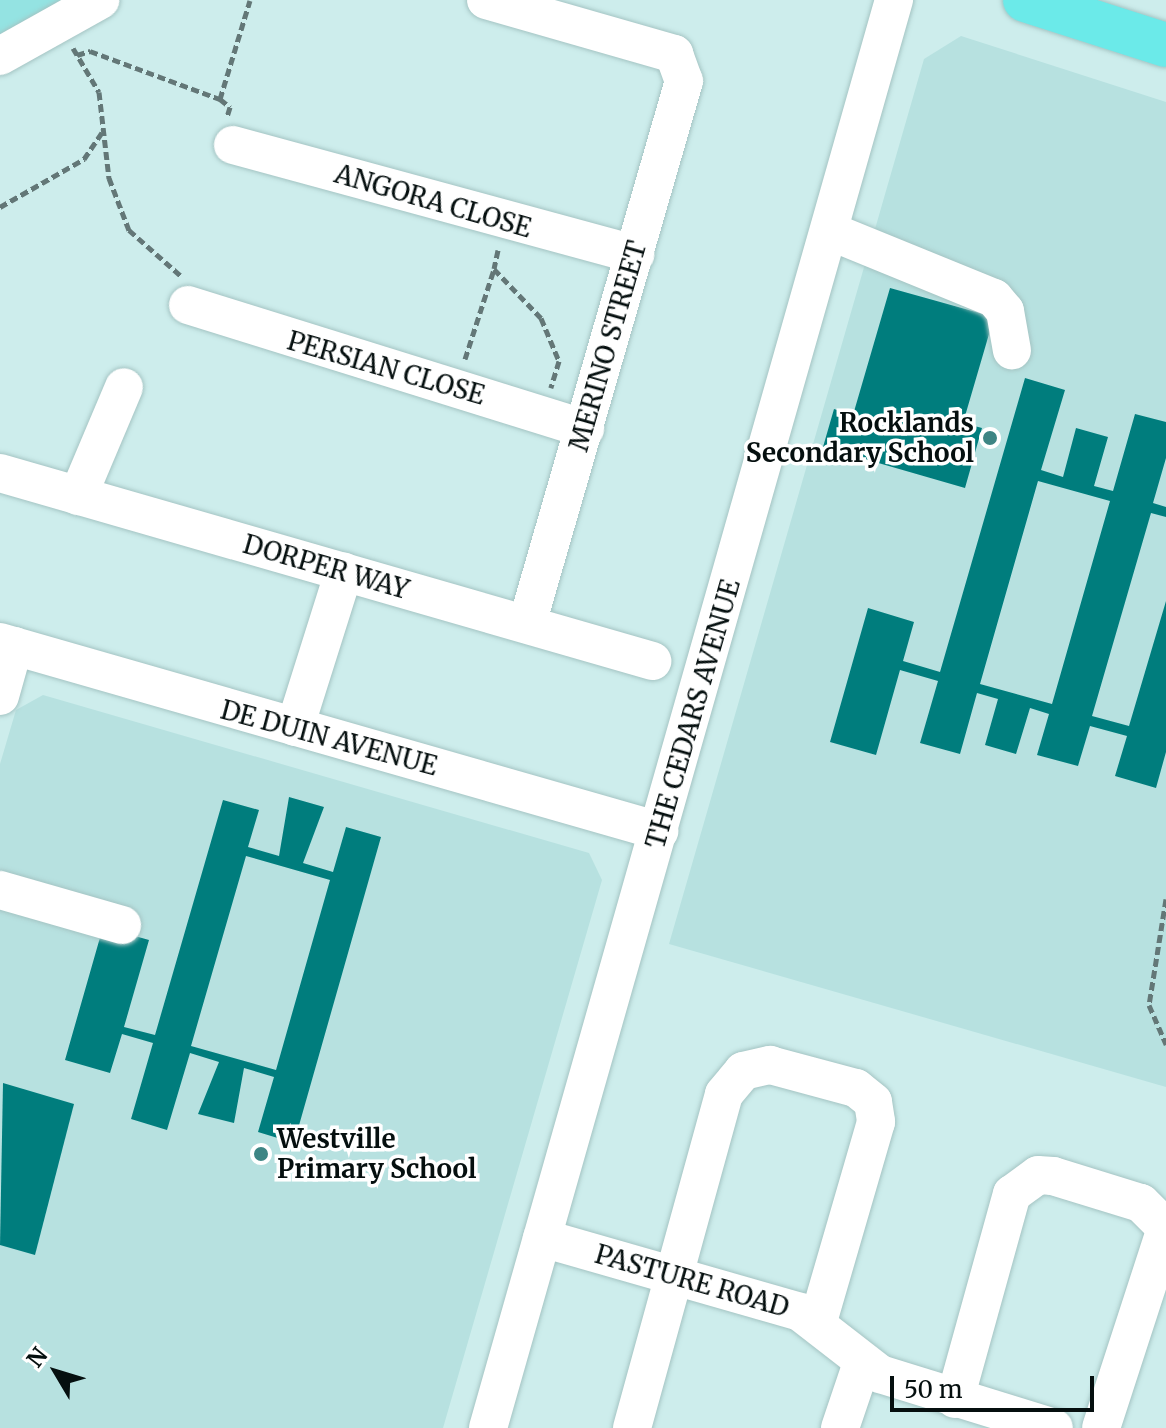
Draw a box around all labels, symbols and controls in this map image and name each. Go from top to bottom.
street label: ANGORA CLOSE [331,158,535,244]
street label: MERINO STREET [563,237,653,455]
street label: PERSIAN CLOSE [284,325,488,411]
place label: Rocklands Secondary School [746,407,974,468]
marker: Rocklands Secondary School [981,429,999,447]
street label: DORPER WAY [239,528,413,606]
street label: THE CEDARS AVENUE [640,576,746,852]
street label: DE DUIN AVENUE [217,694,441,782]
place label: Westville Primary School [277,1123,476,1184]
marker: Westville Primary School [252,1145,270,1163]
street label: PASTURE ROAD [591,1238,793,1324]
north arrow [16,1332,96,1412]
text: N [21,1342,53,1373]
scale bar [894,1360,1098,1410]
text: 50 m [904,1374,963,1405]

